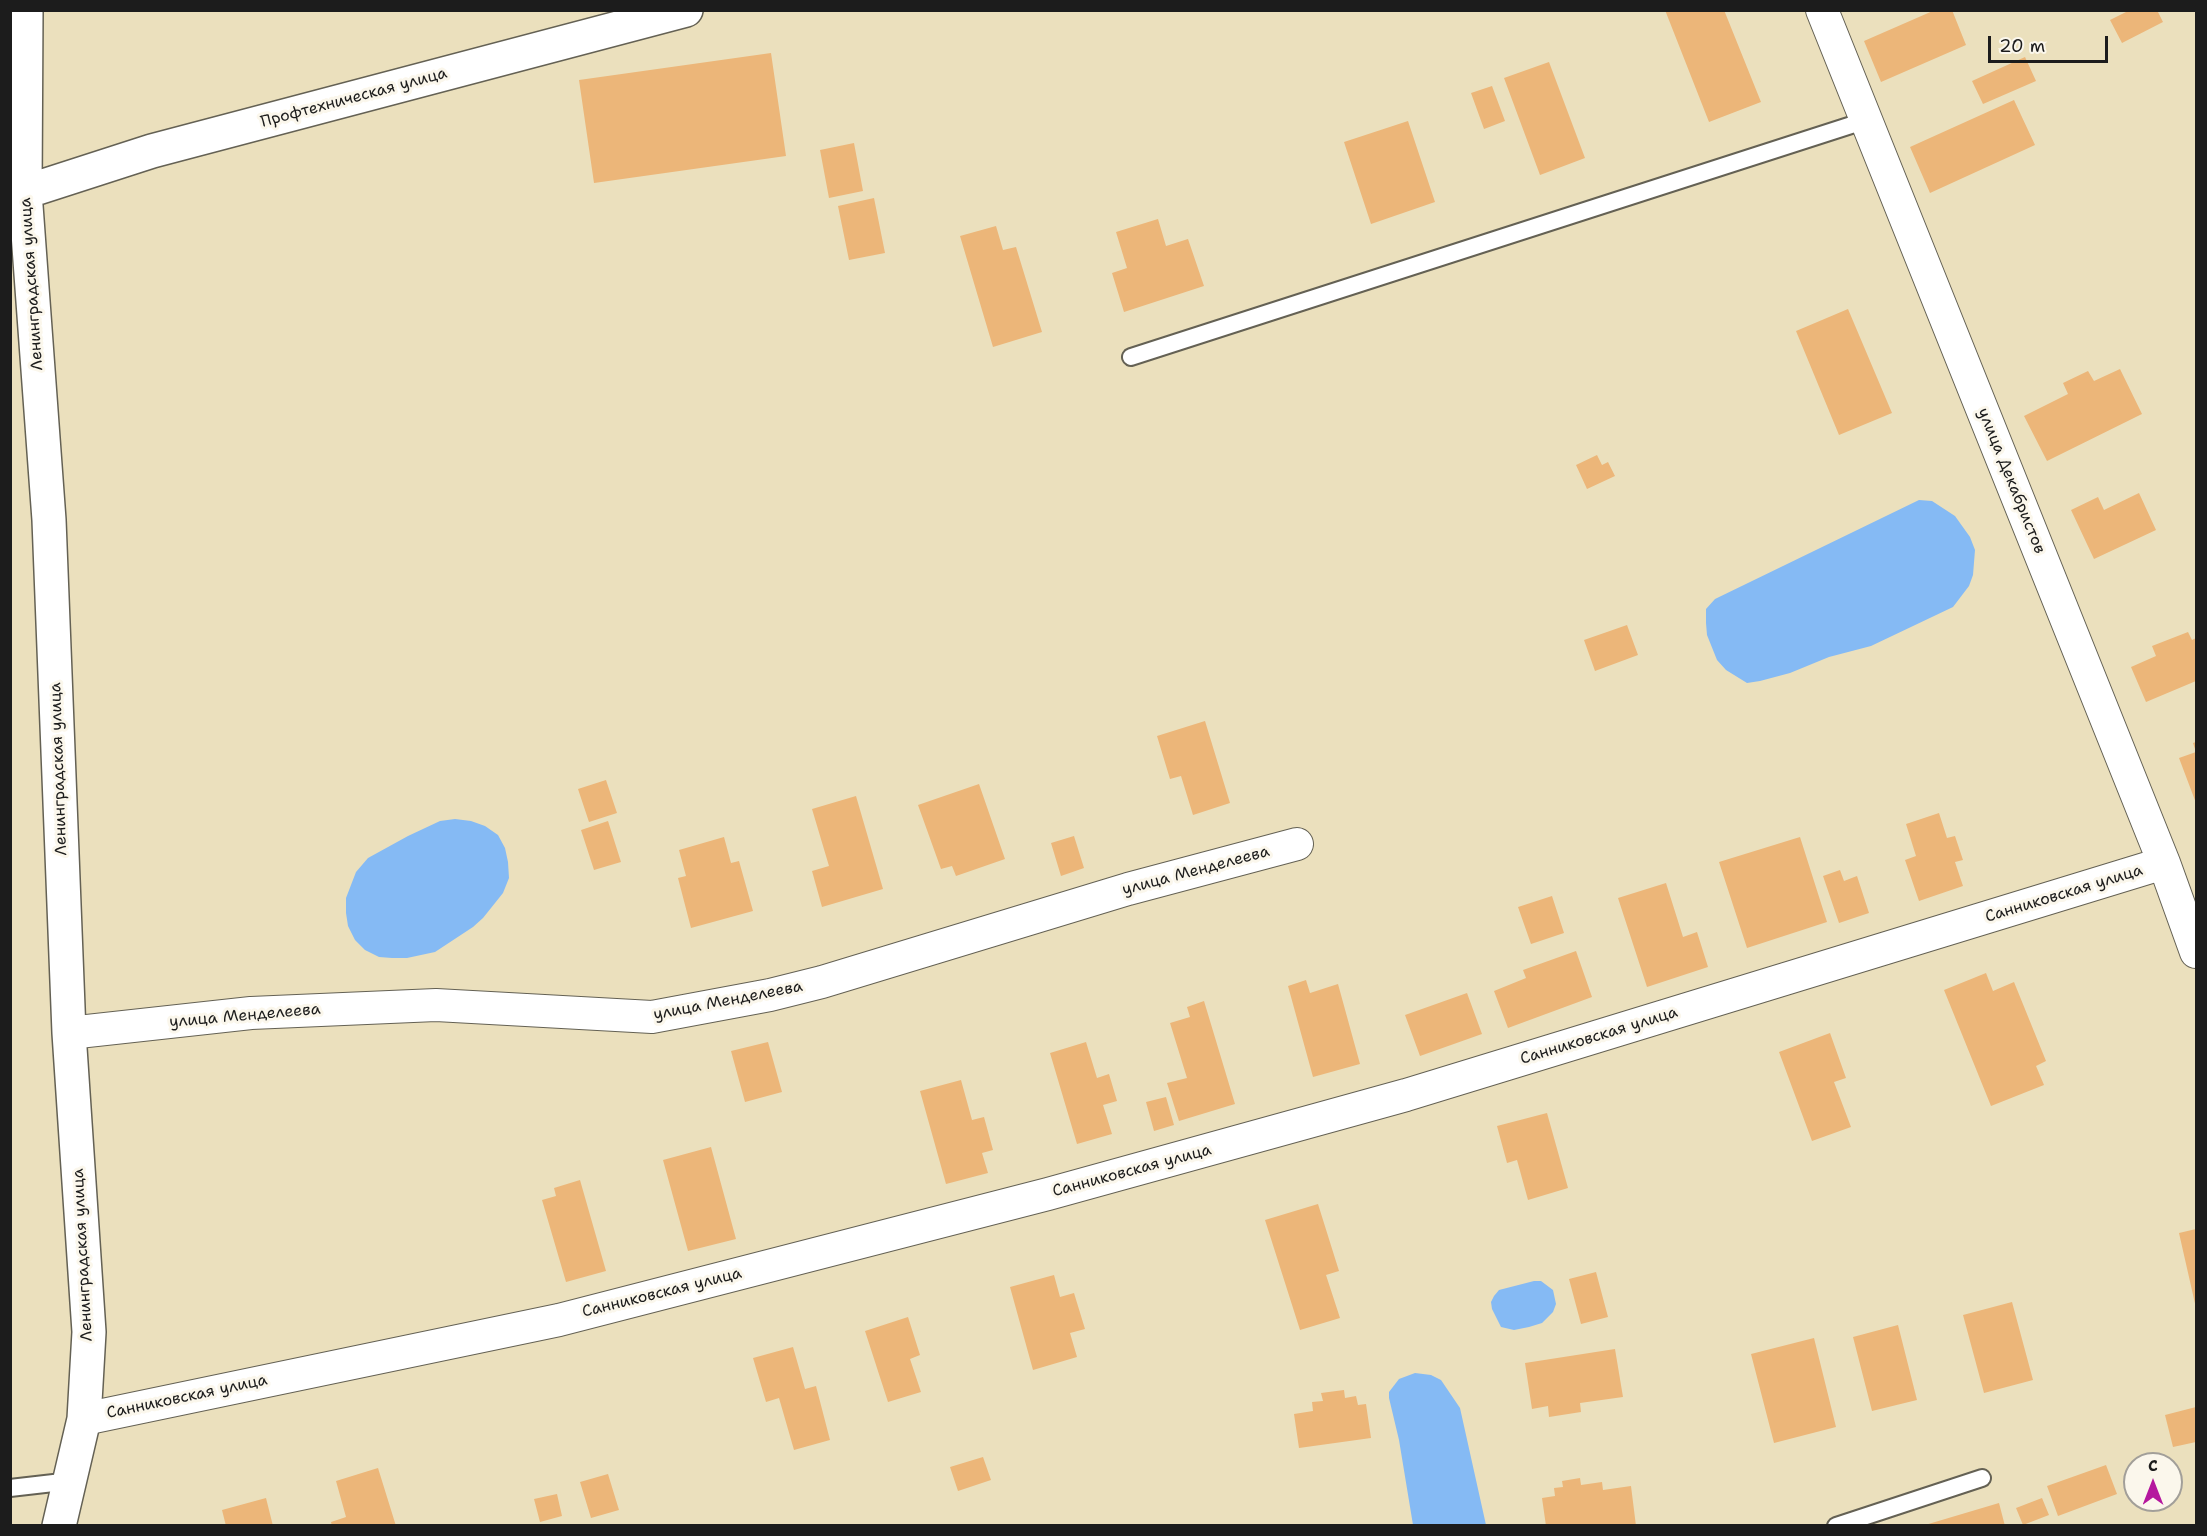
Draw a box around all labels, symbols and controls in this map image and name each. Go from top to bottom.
scale bar [1991,24,2111,62]
text: 20 m [1999,34,2045,58]
street label: Профтехническая улица [259,64,449,132]
street label: Ленинградская улица [16,197,48,371]
street label: улица Декабристов [1973,405,2049,557]
street label: Ленинградская улица [46,682,72,856]
street label: улица Менделеева [1120,842,1272,900]
street label: Санниковская улица [1983,861,2145,927]
street label: улица Менделеева [652,977,804,1025]
street label: улица Менделеева [169,1000,321,1032]
street label: Санниковская улица [1518,1003,1680,1069]
street label: Санниковская улица [1050,1141,1214,1201]
street label: Ленинградская улица [69,1168,97,1342]
street label: Санниковская улица [580,1264,744,1322]
street label: Санниковская улица [105,1371,269,1423]
north arrow [2123,1452,2183,1512]
text: С [2148,1455,2158,1476]

